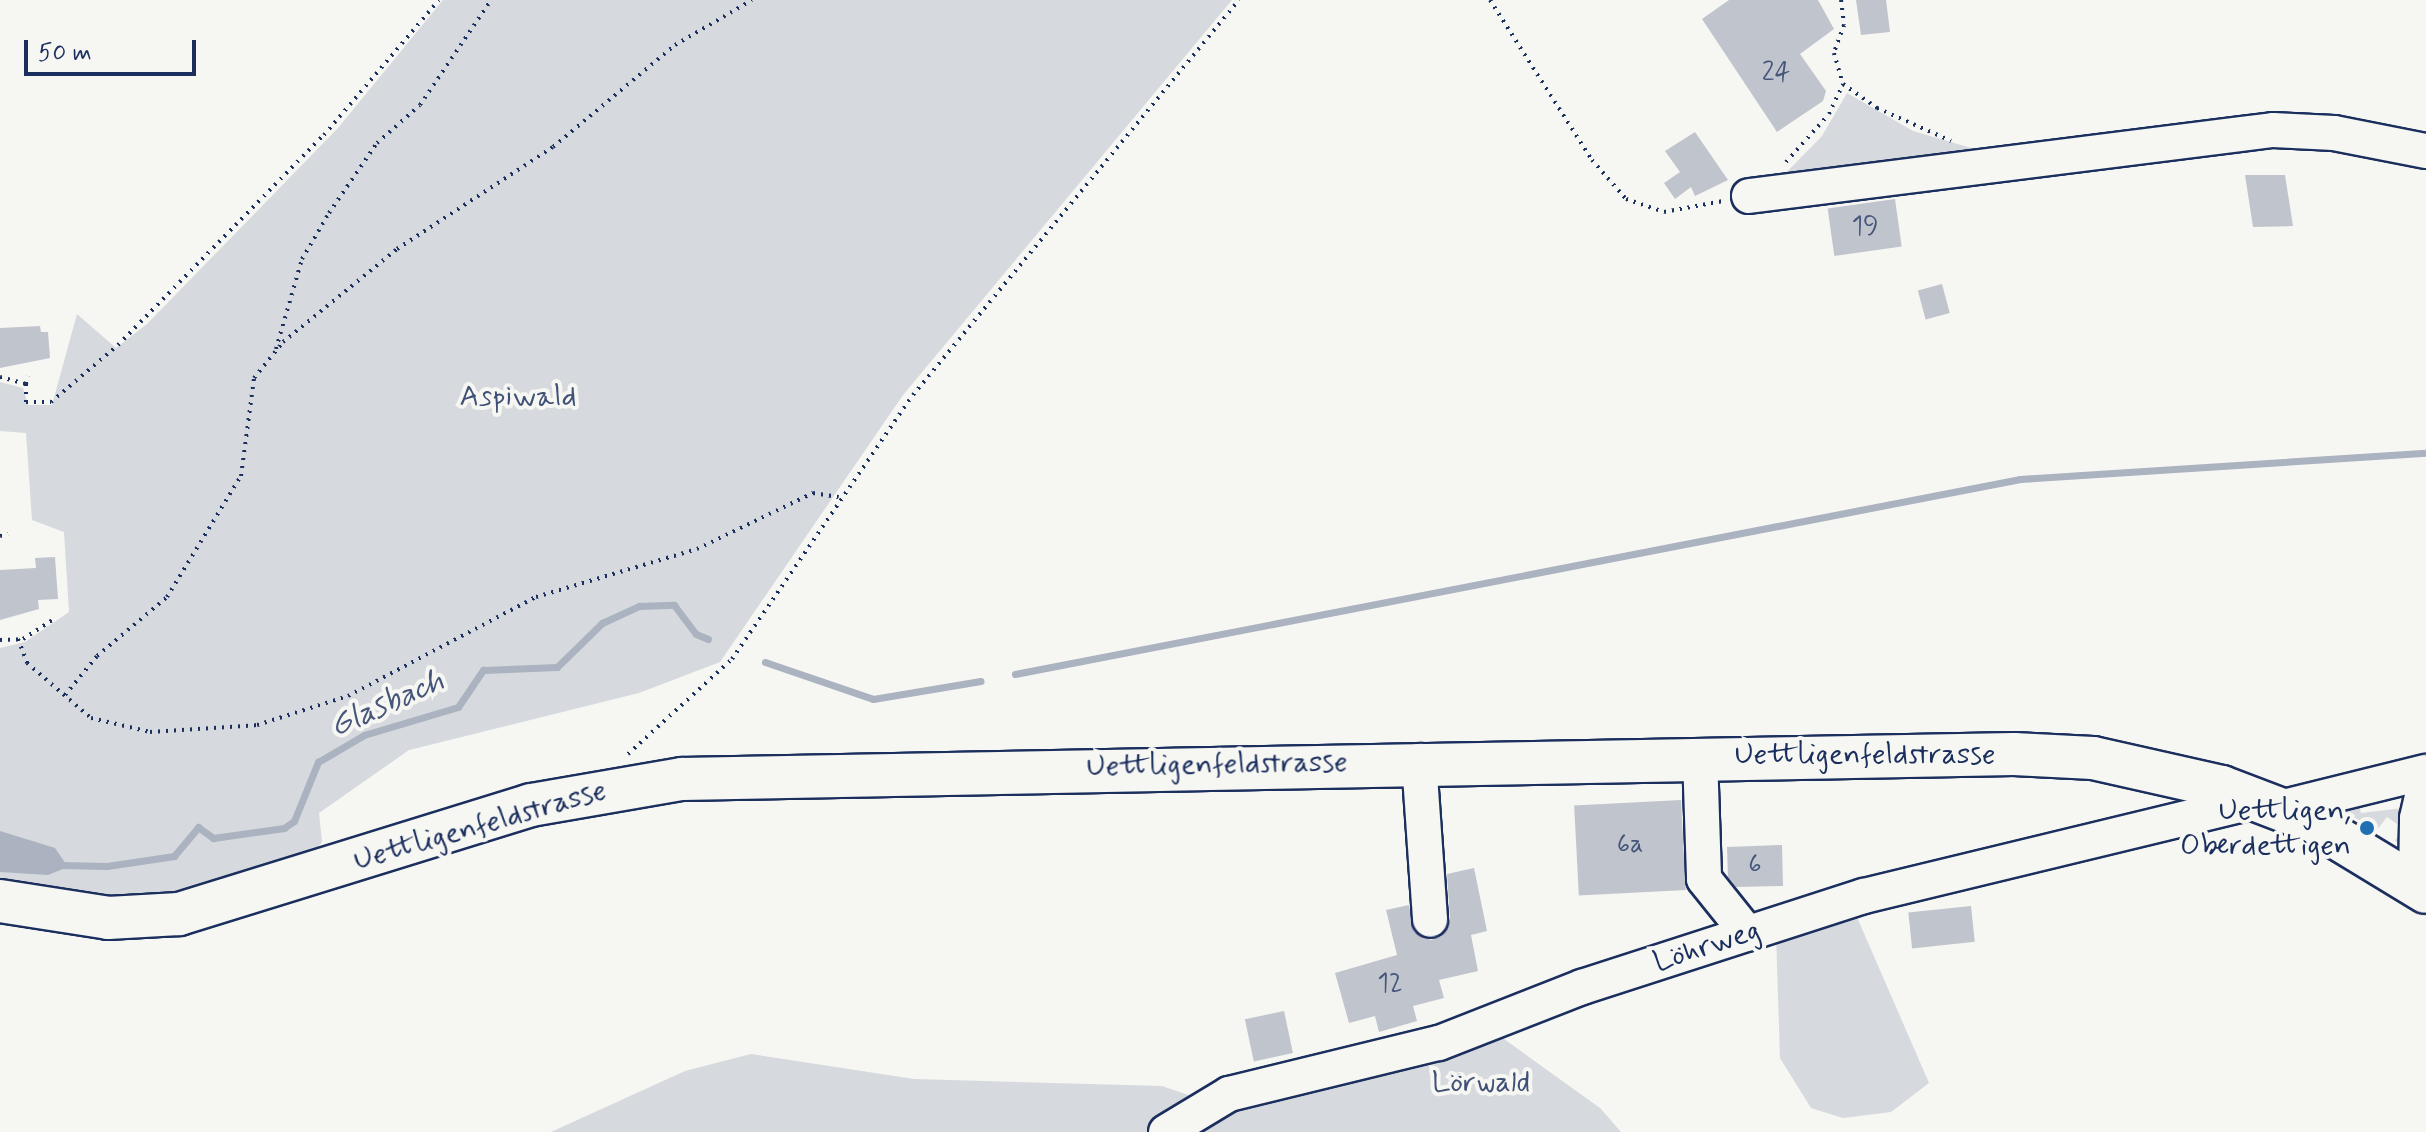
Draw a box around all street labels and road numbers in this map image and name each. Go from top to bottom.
street label: Uettligenfeldstrasse [1734,737,1996,773]
street label: Uettligenfeldstrasse [1086,745,1348,785]
street label: Uettligenfeldstrasse [349,773,611,879]
street label: Löhrweg [1649,913,1765,981]

